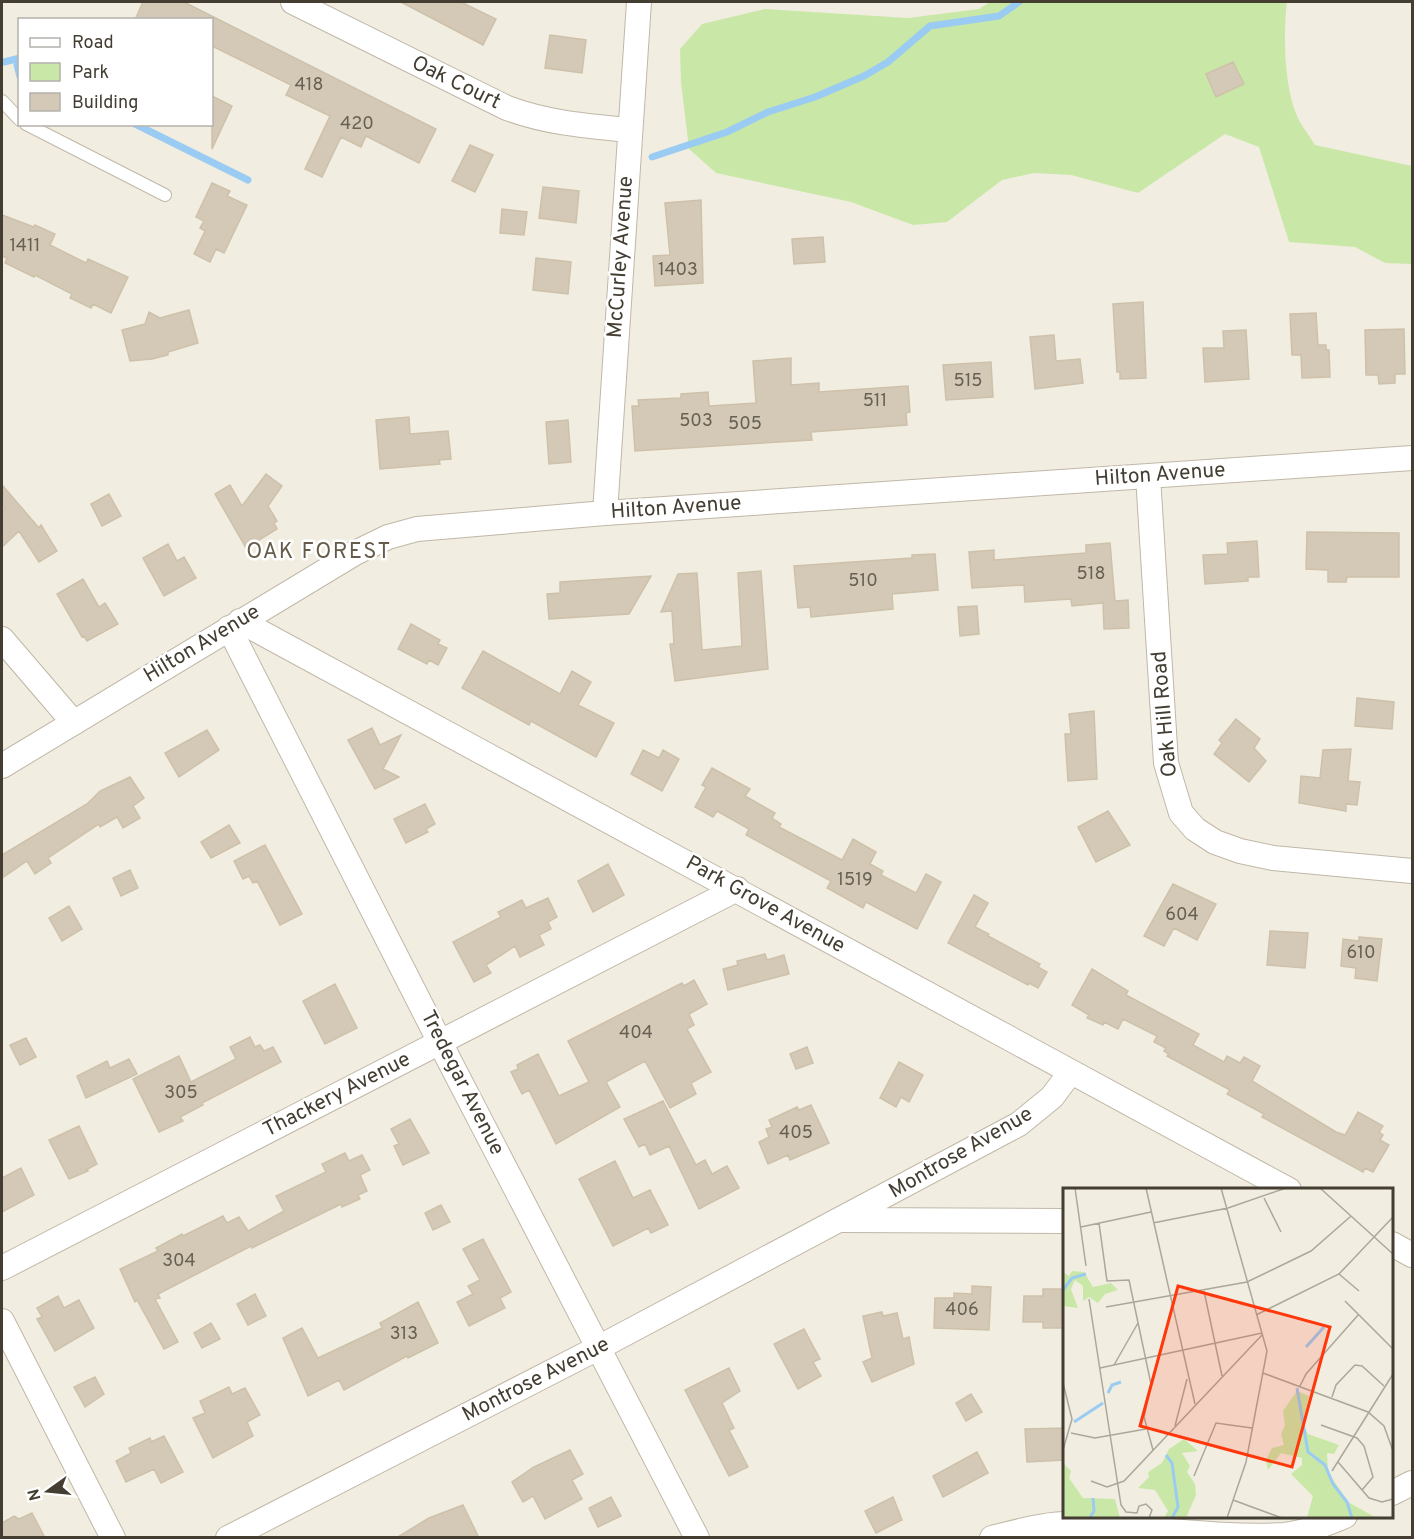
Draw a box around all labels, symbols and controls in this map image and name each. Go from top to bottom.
legend [18,18,213,126]
text: Road [72,32,114,55]
street label: Oak Court [407,50,505,116]
text: Park [72,62,109,85]
house number: 418 [295,74,323,97]
text: Building [72,92,138,115]
house number: 420 [340,113,374,136]
street label: McCurley Avenue [602,175,640,339]
house number: 1411 [10,235,40,258]
house number: 1403 [658,259,698,282]
house number: 515 [953,370,983,393]
house number: 511 [863,390,887,413]
house number: 503 [679,410,713,433]
house number: 505 [728,413,762,436]
street label: Hilton Avenue [1094,457,1226,493]
street label: Hilton Avenue [610,490,742,526]
district label: OAK FOREST [246,539,392,566]
house number: 518 [1077,563,1105,586]
house number: 510 [848,570,878,593]
street label: Hilton Avenue [139,599,265,689]
street label: Oak Hill Road [1146,650,1184,778]
street label: Park Grove Avenue [681,850,849,960]
house number: 1519 [837,869,873,892]
house number: 604 [1165,904,1199,927]
house number: 610 [1346,942,1376,965]
street label: Tredegar Avenue [414,1006,510,1160]
house number: 404 [619,1022,653,1045]
street label: Thackery Avenue [259,1046,415,1144]
house number: 305 [164,1082,198,1105]
street label: Montrose Avenue [884,1101,1038,1205]
house number: 405 [779,1122,813,1145]
inset map [1063,1188,1393,1518]
house number: 304 [162,1250,196,1273]
house number: 406 [945,1299,979,1322]
house number: 313 [390,1323,418,1346]
street label: Montrose Avenue [458,1331,614,1429]
north arrow [18,1461,78,1521]
text: N [24,1486,47,1503]

